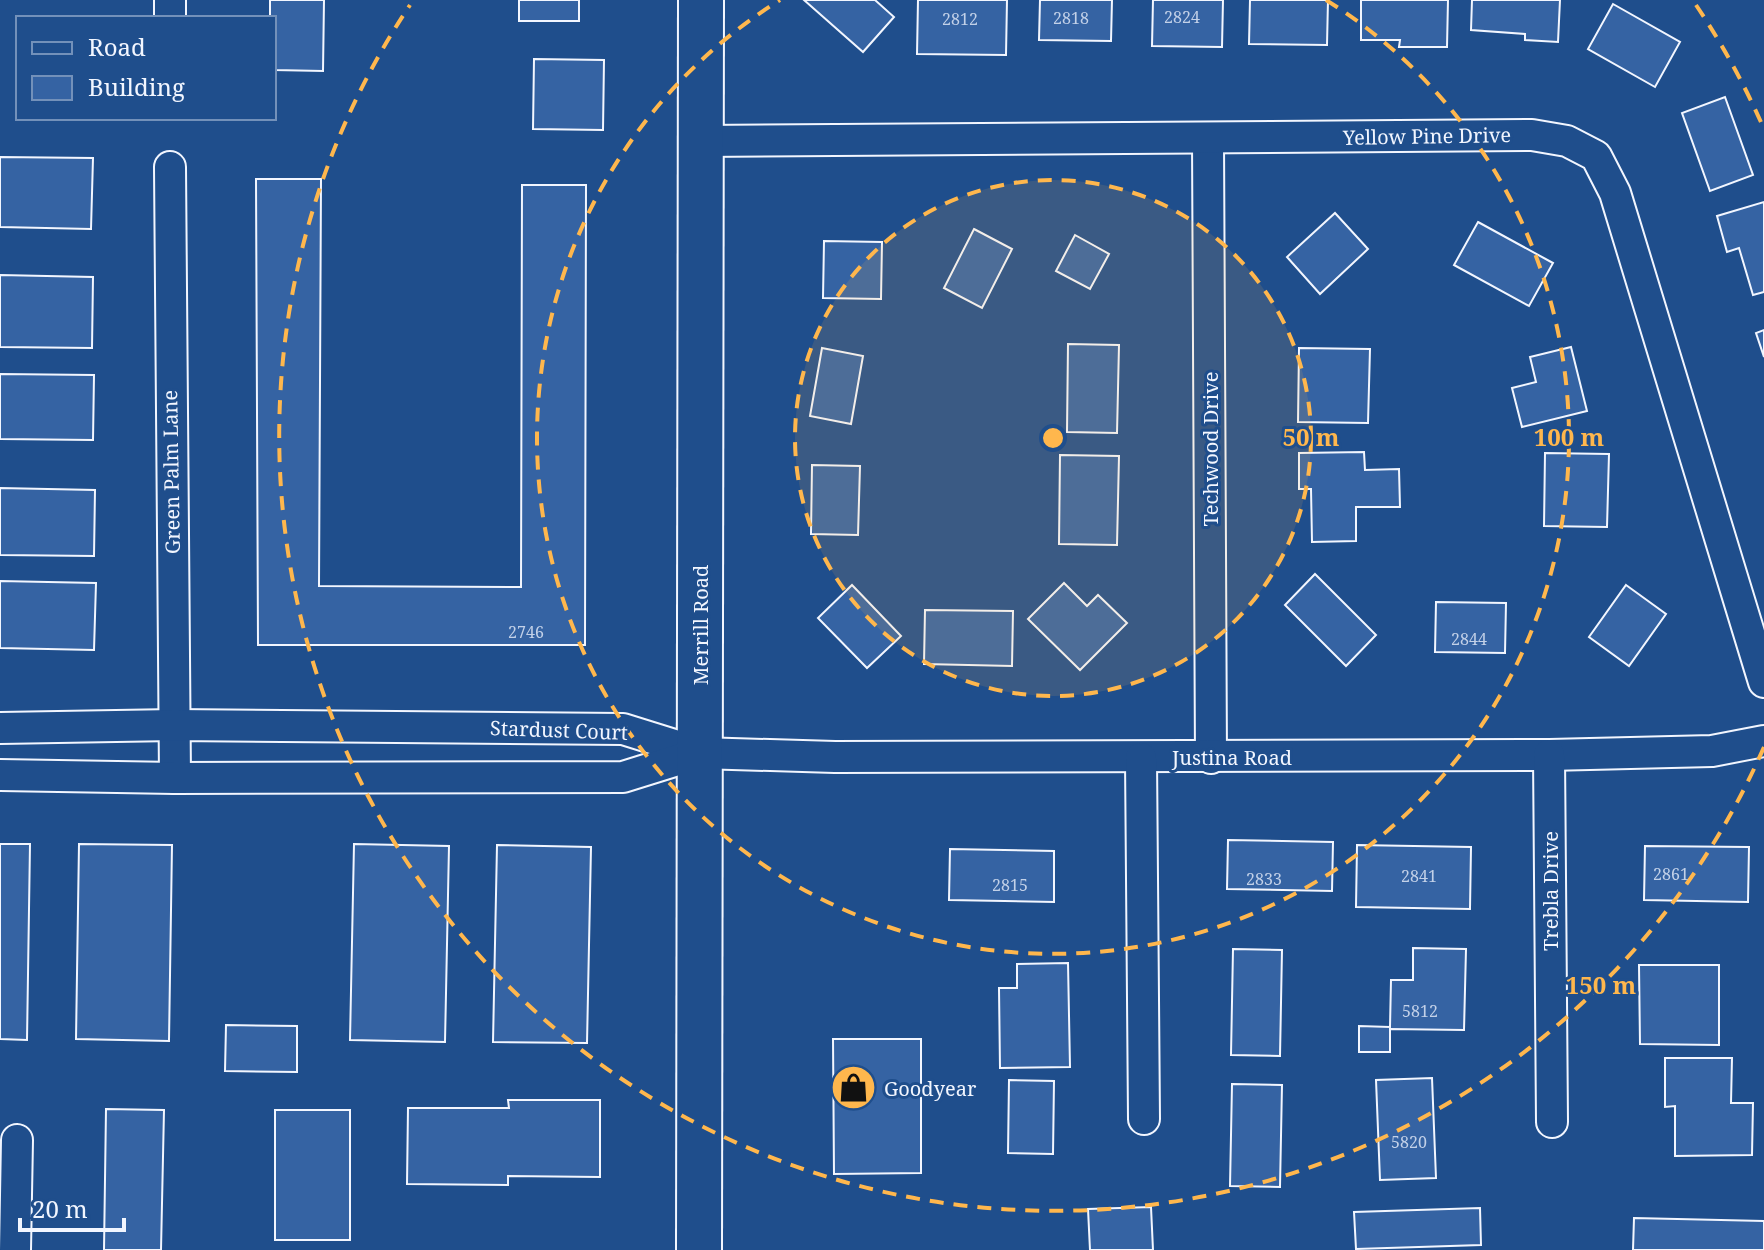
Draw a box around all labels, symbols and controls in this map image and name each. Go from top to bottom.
house number: 2824 [1164,6,1200,28]
house number: 2818 [1053,7,1089,29]
house number: 2812 [942,8,978,30]
legend [16,16,276,120]
text: Road [88,30,146,63]
text: Building [88,70,185,103]
street label: Yellow Pine Drive [1342,121,1511,151]
street label: Techwood Drive [1197,372,1224,526]
street label: Green Palm Lane [156,390,186,554]
text: 50 m [1282,420,1340,453]
text: 100 m [1534,420,1605,453]
centre of rings [1039,424,1067,452]
street label: Merrill Road [687,565,714,685]
house number: 2746 [508,621,544,643]
house number: 2844 [1451,628,1487,650]
street label: Stardust Court [490,714,628,746]
street label: Justina Road [1171,744,1292,771]
street label: Trebla Drive [1537,831,1564,951]
house number: 2861 [1653,863,1689,885]
house number: 2841 [1401,865,1437,887]
house number: 2833 [1246,868,1282,890]
house number: 2815 [992,874,1028,896]
text: 150 m [1566,968,1637,1001]
house number: 5812 [1402,1000,1438,1022]
shop icon: Goodyear [829,1064,877,1112]
place label: Goodyear [884,1075,977,1102]
house number: 5820 [1391,1131,1427,1153]
scale bar [20,1182,124,1232]
text: 20 m [32,1192,88,1225]

